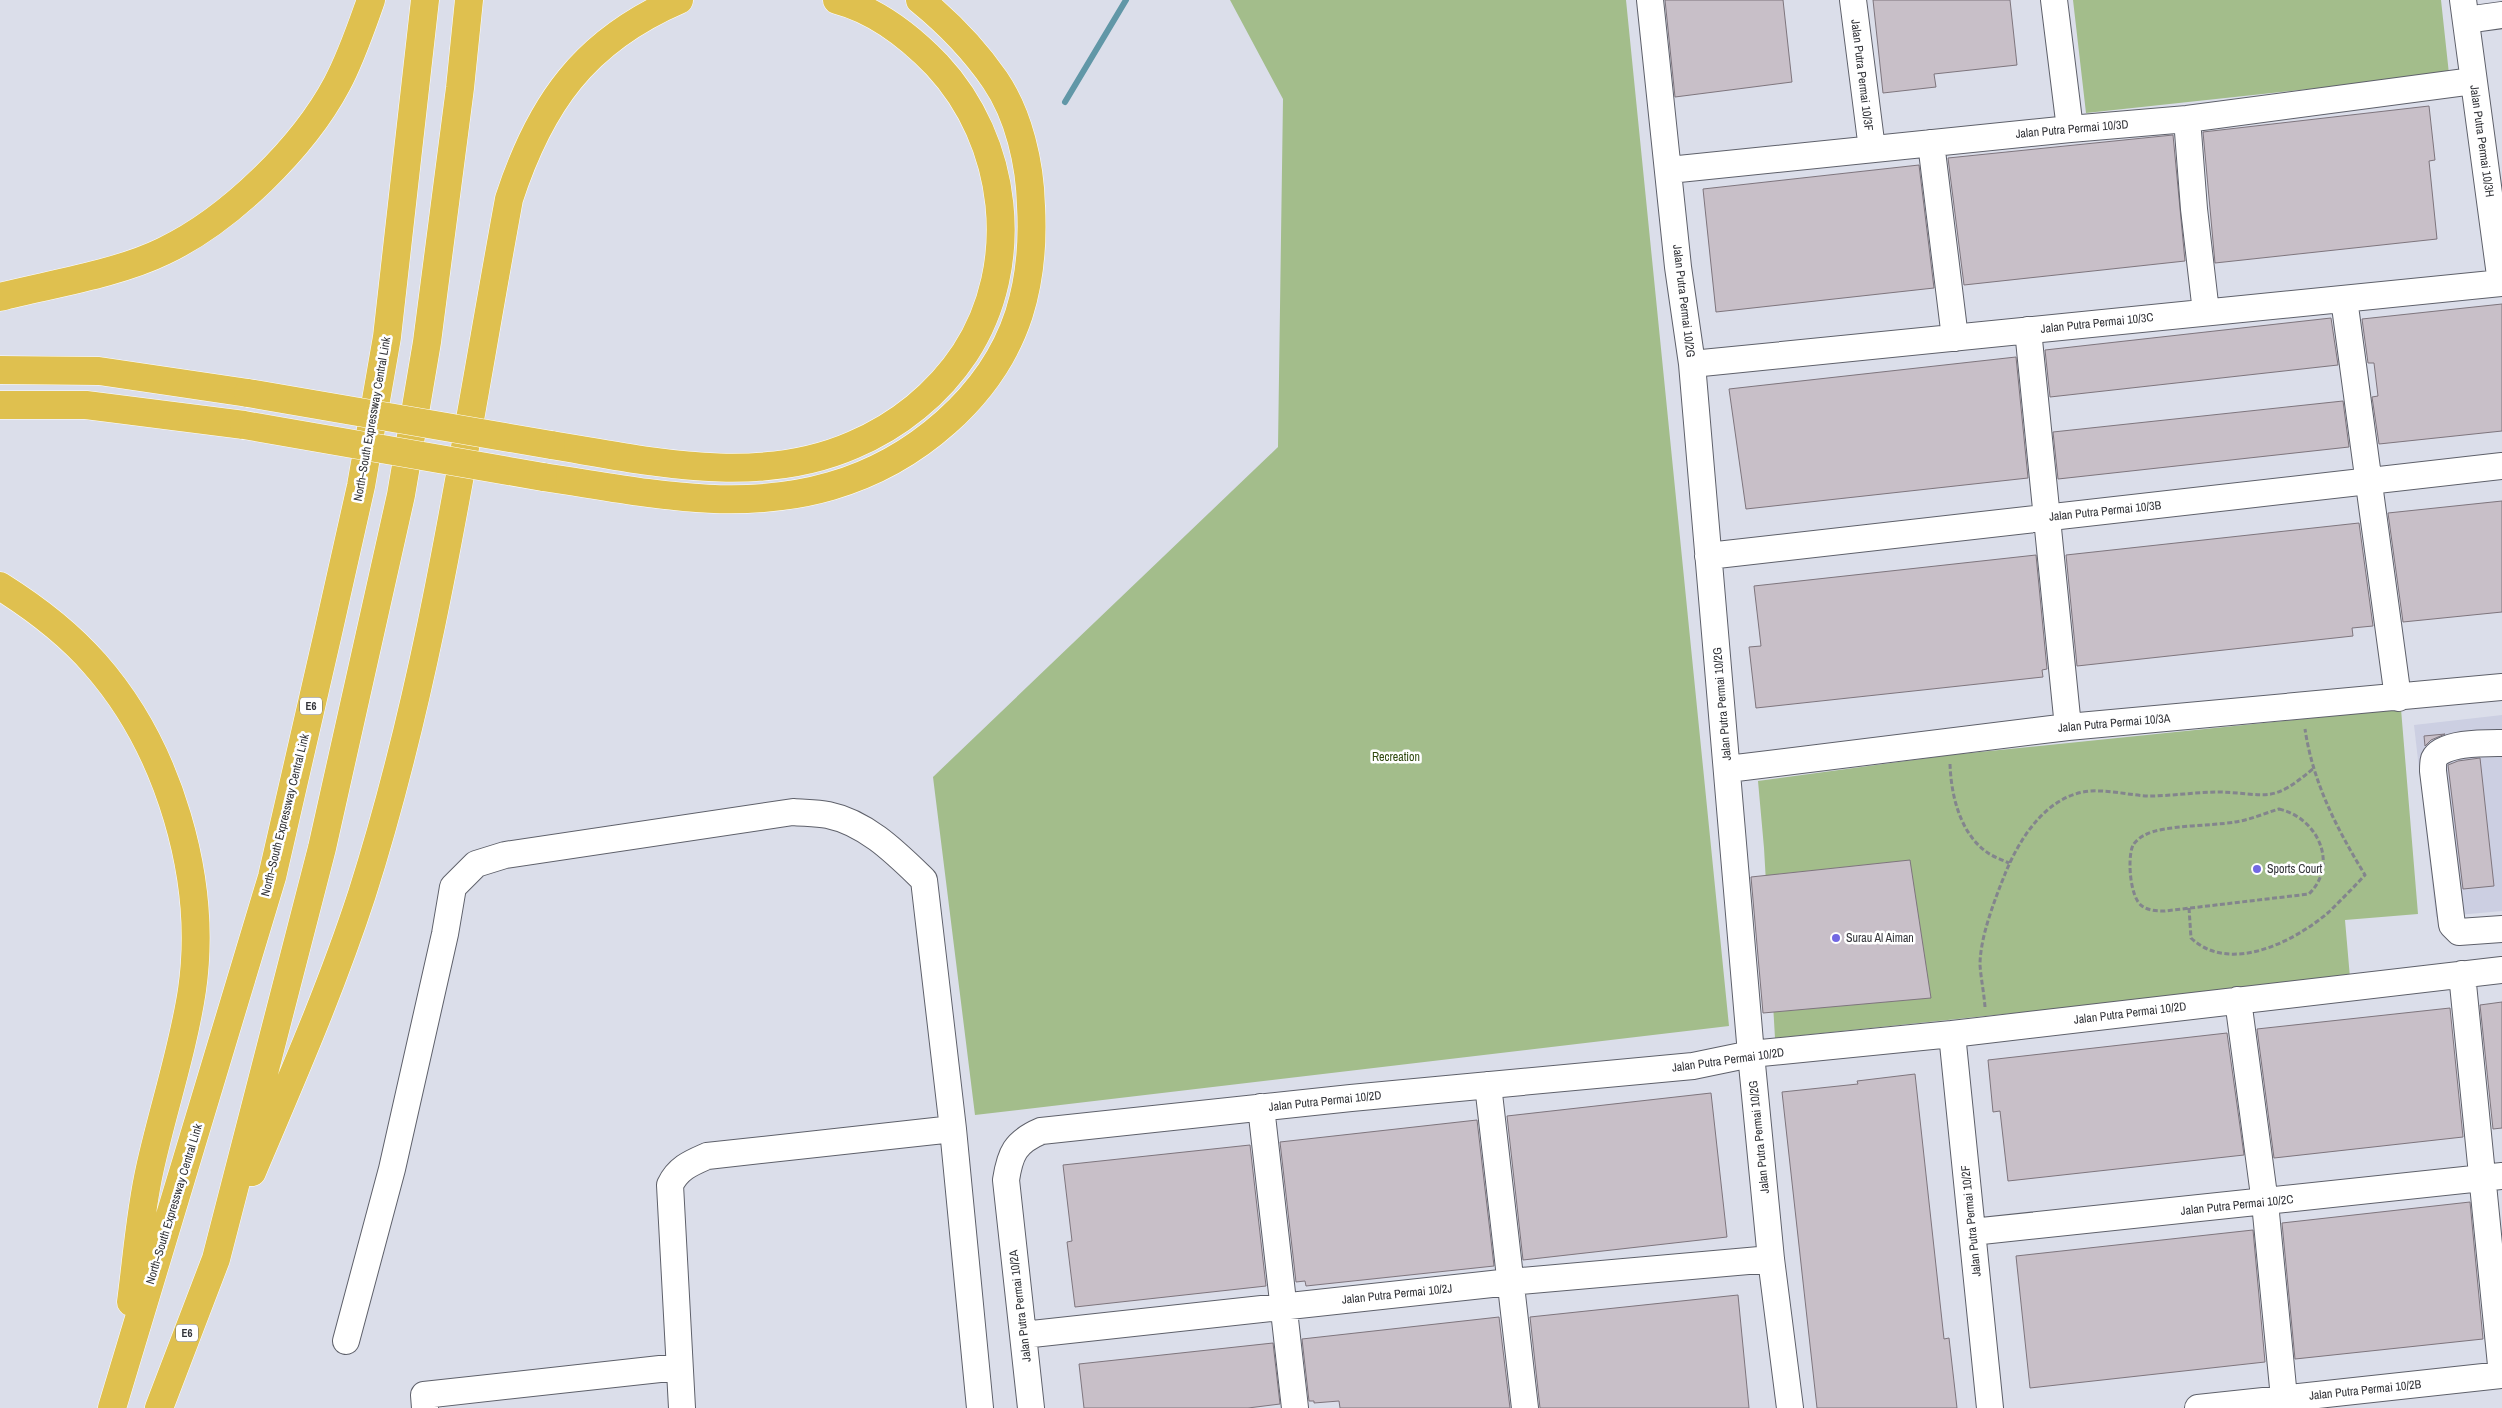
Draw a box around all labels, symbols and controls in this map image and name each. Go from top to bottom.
street label: Jalan Putra Permai 10/3F [1847,18,1877,132]
street label: Jalan Putra Permai 10/3H [2466,84,2498,198]
street label: Jalan Putra Permai 10/3D [2015,116,2129,142]
street label: Jalan Putra Permai 10/2G [1669,244,1699,358]
street label: Jalan Putra Permai 10/3C [2040,309,2154,337]
street label: North–South Expressway Central Link [350,335,394,503]
street label: Jalan Putra Permai 10/3B [2048,497,2162,525]
street label: Jalan Putra Permai 10/2G [1709,647,1735,761]
road number: E6 [300,698,322,714]
street label: Jalan Putra Permai 10/3A [2057,710,2171,736]
street label: North–South Expressway Central Link [257,732,313,898]
park label: Recreation [1372,749,1420,765]
place label: Sports Court [2267,861,2323,877]
marker: Sports Court [2251,863,2263,875]
place label: Surau Al Aiman [1846,930,1914,946]
marker: Surau Al Aiman [1830,932,1842,944]
street label: Jalan Putra Permai 10/2D [2073,998,2187,1028]
street label: Jalan Putra Permai 10/2D [1671,1044,1785,1076]
street label: Jalan Putra Permai 10/2G [1745,1080,1773,1194]
street label: Jalan Putra Permai 10/2D [1268,1087,1382,1115]
street label: North–South Expressway Central Link [142,1122,206,1286]
street label: Jalan Putra Permai 10/2F [1957,1164,1985,1278]
street label: Jalan Putra Permai 10/2C [2180,1191,2294,1219]
street label: Jalan Putra Permai 10/2A [1005,1249,1035,1363]
street label: Jalan Putra Permai 10/2J [1341,1280,1453,1308]
road number: E6 [176,1325,198,1342]
street label: Jalan Putra Permai 10/2B [2308,1376,2422,1404]

